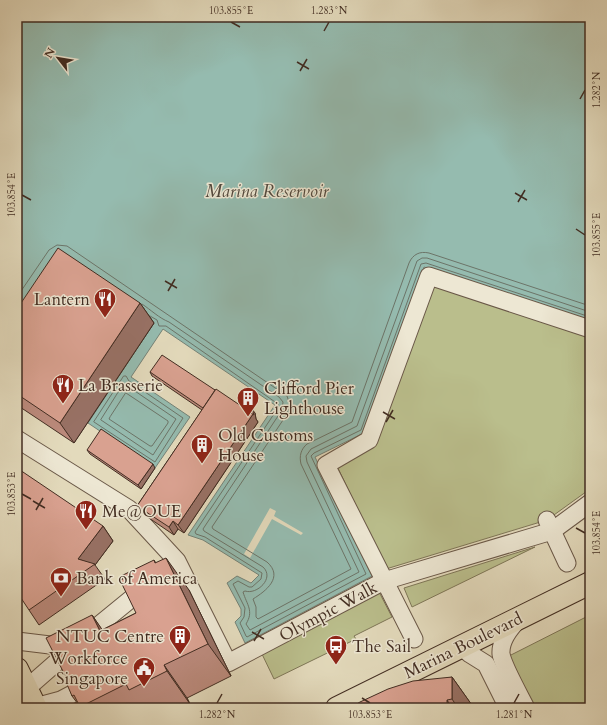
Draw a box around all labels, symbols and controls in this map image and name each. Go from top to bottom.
text: 103.855°E [209,4,253,18]
text: 1.283°N [311,4,348,18]
north arrow [38,38,78,78]
text: N [41,45,59,61]
text: 1.282°N [590,71,604,108]
text: 103.854°E [5,173,19,217]
water label: Marina Reservoir [205,179,330,204]
text: 103.855°E [590,213,604,257]
restaurant icon: Lantern [92,286,118,319]
place label: Lantern [34,288,90,311]
restaurant icon: La Brasserie [50,372,76,405]
place label: La Brasserie [78,374,163,397]
place label: Clifford Pier Lighthouse [264,377,355,420]
building icon: Clifford Pier Lighthouse [235,385,261,418]
place label: Old Customs House [218,424,314,467]
building icon: Old Customs House [189,432,215,465]
text: 103.853°E [5,472,19,516]
restaurant icon: Me@OUE [73,498,99,531]
place label: Me@OUE [102,500,181,523]
text: 103.854°E [590,511,604,555]
bank icon: Bank of America [48,565,74,598]
place label: Bank of America [76,567,198,590]
street label: Olympic Walk [275,575,382,647]
street label: Marina Boulevard [400,607,526,684]
building icon: NTUC Centre [167,623,193,656]
place label: NTUC Centre [56,625,164,648]
bus stop icon: The Sail [323,633,349,666]
place label: The Sail [352,635,412,658]
place label: Workforce Singapore [48,647,128,690]
public building icon: Workforce Singapore [131,655,157,688]
text: 1.282°N [199,708,236,722]
text: 103.853°E [348,708,392,722]
text: 1.281°N [496,708,533,722]

